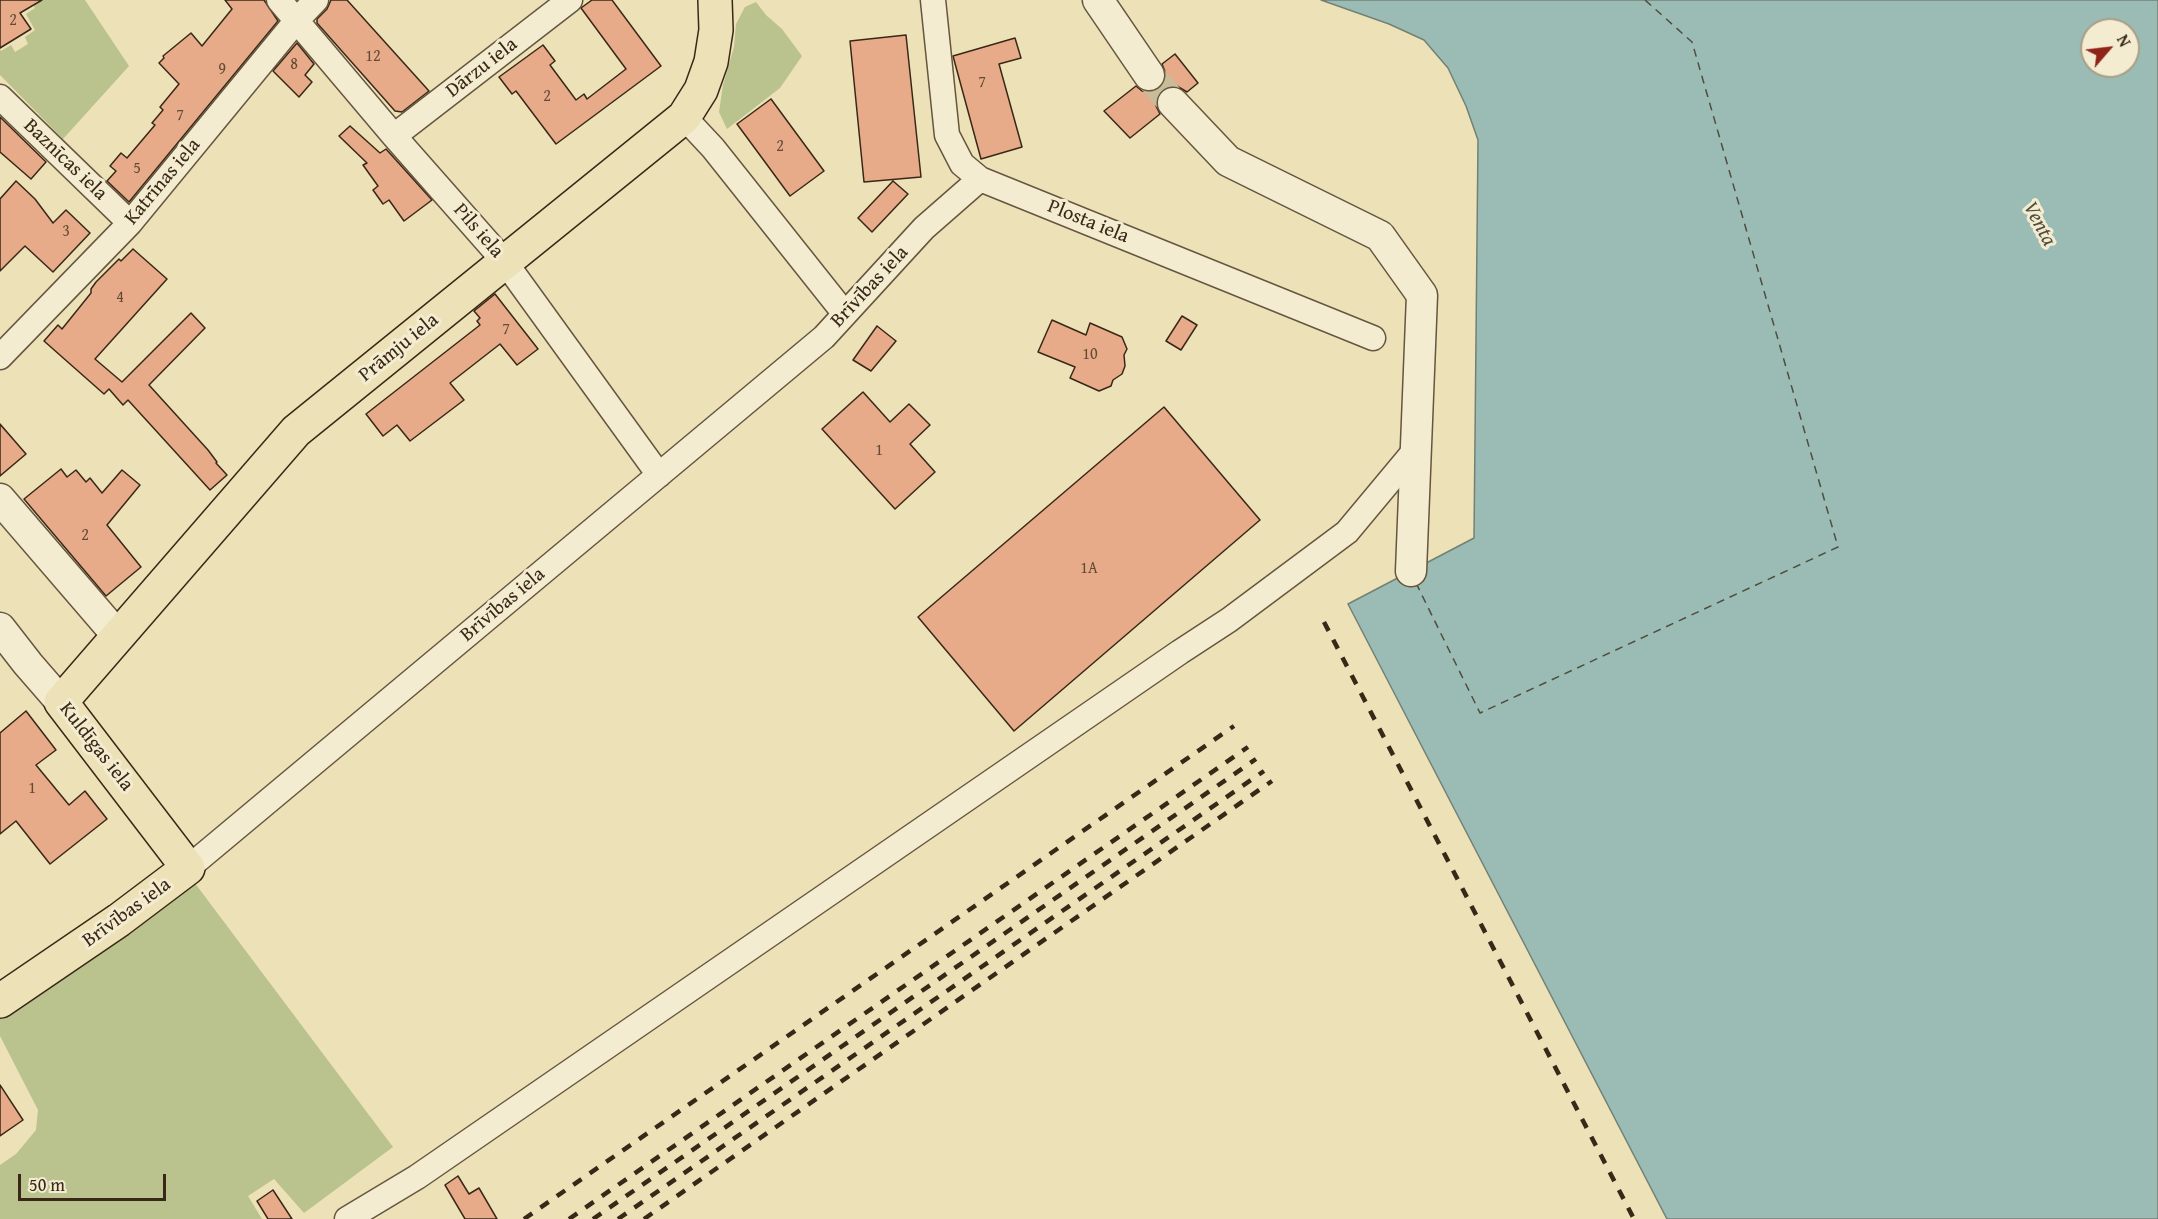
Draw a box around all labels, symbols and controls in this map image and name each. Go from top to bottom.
house number: 2 [9,11,17,31]
north arrow [2080,18,2140,78]
text: N [2111,30,2137,51]
street label: Dārzu iela [442,33,522,103]
house number: 12 [365,47,381,67]
house number: 8 [290,55,298,75]
house number: 9 [218,60,226,80]
house number: 7 [978,73,986,93]
house number: 2 [543,87,551,107]
house number: 7 [176,106,184,126]
street label: Baznīcas iela [18,114,112,206]
street label: Katrīnas iela [120,134,206,230]
house number: 2 [776,137,784,157]
house number: 5 [133,159,141,179]
street label: Plosta iela [1044,195,1132,249]
water label: Venta [2017,197,2061,251]
street label: Pils iela [448,199,508,263]
house number: 3 [62,222,70,242]
street label: Brīvības iela [826,241,914,333]
house number: 4 [116,288,124,308]
street label: Prāmju iela [354,309,444,387]
house number: 7 [502,320,510,340]
house number: 10 [1082,345,1098,365]
house number: 1 [875,441,883,461]
house number: 2 [81,526,89,546]
house number: 1A [1080,559,1098,579]
street label: Brīvības iela [456,563,550,647]
street label: Kuldīgas iela [54,698,138,796]
house number: 1 [28,779,36,799]
street label: Brīvības iela [78,873,176,953]
scale bar [21,1162,170,1200]
text: 50 m [29,1171,65,1198]

